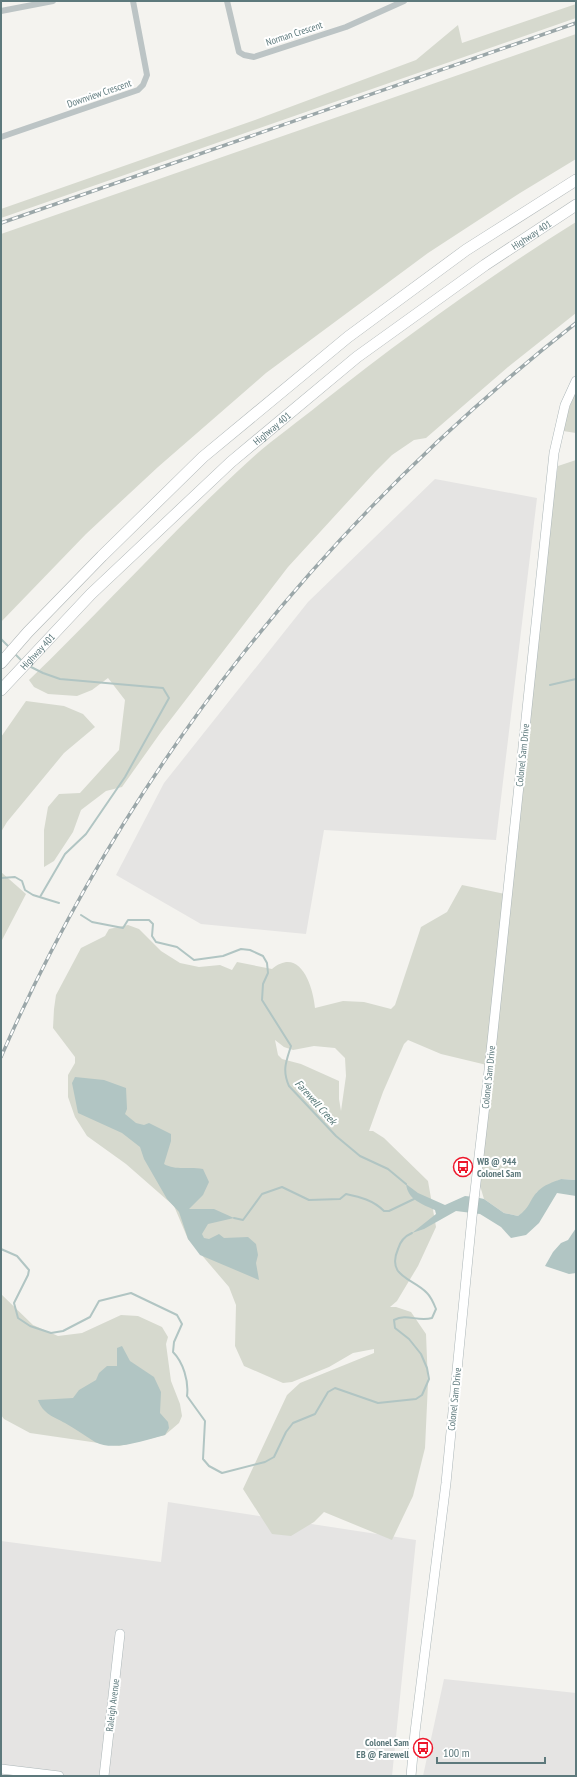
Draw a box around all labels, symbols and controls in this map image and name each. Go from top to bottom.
street label: Norman Crescent [264,18,324,49]
street label: Downview Crescent [65,76,133,111]
street label: Highway 401 [509,217,554,253]
street label: Highway 401 [250,409,294,448]
street label: Highway 401 [17,631,58,673]
street label: Colonel Sam Drive [513,723,532,787]
street label: Colonel Sam Drive [479,1045,498,1109]
water label: Farewell Creek [292,1077,341,1129]
place label: WB @ 944 Colonel Sam [476,1155,521,1180]
bus stop icon: WB @ 944 Colonel Sam [452,1156,474,1178]
street label: Colonel Sam Drive [445,1367,464,1431]
street label: Raleigh Avenue [103,1678,122,1732]
place label: Colonel Sam EB @ Farewell [356,1736,410,1761]
bus stop icon: Colonel Sam EB @ Farewell [412,1737,434,1759]
scale bar [437,1739,545,1765]
text: 100 m [443,1745,470,1760]

